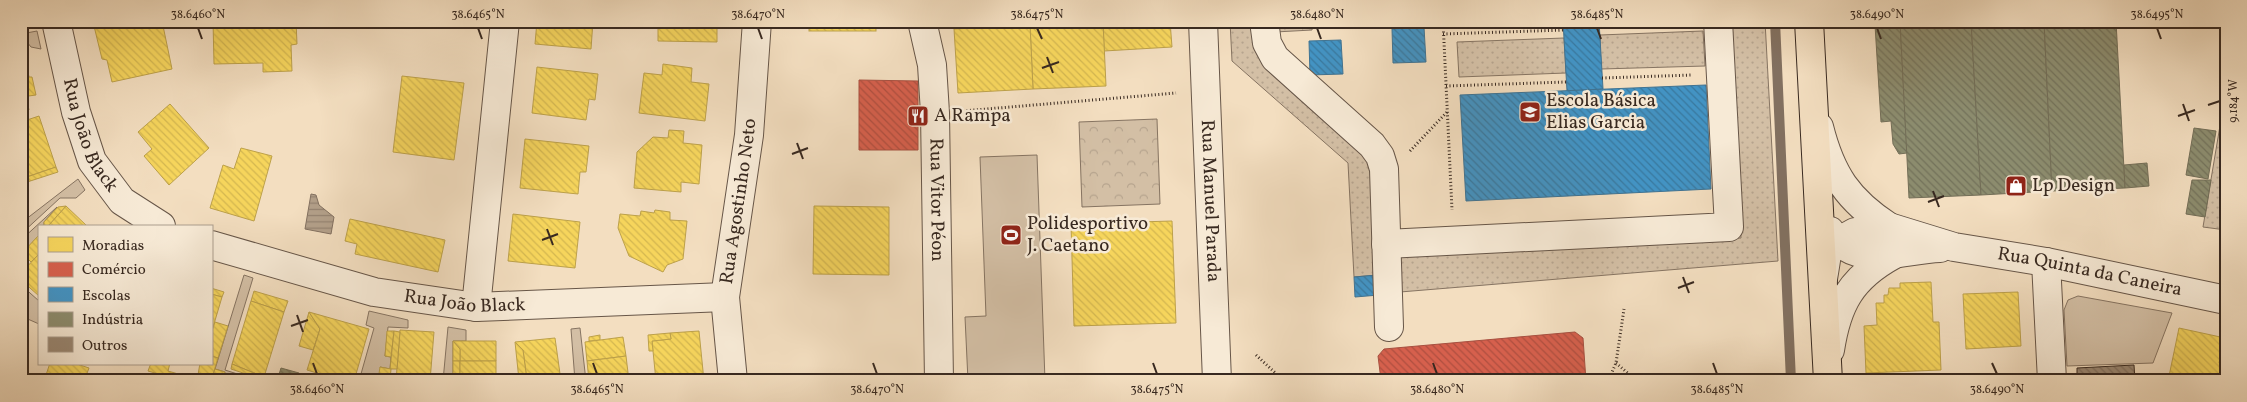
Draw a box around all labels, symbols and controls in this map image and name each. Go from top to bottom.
text: 38.6460°N [171,7,225,23]
text: 38.6465°N [451,7,505,23]
text: 38.6470°N [731,7,785,23]
text: 38.6475°N [1011,7,1064,23]
text: 38.6480°N [1290,7,1344,23]
text: 38.6485°N [1571,7,1624,23]
text: 38.6490°N [1850,7,1904,23]
text: 38.6495°N [2131,7,2184,23]
street label: Rua João Black [56,76,124,198]
text: 9.184°W [2226,79,2242,123]
place label: Escola Básica Elias Garcia [1546,88,1656,136]
school or university icon: Escola Básica Elias Garcia [1518,100,1542,124]
place label: A Rampa [934,103,1011,129]
restaurant icon: A Rampa [906,104,930,128]
street label: Rua Agostinho Neto [714,118,763,286]
street label: Rua Manuel Parada [1194,119,1226,283]
street label: Rua Vitor Péon [922,138,950,262]
place label: Lp Design [2032,173,2115,199]
shop icon: Lp Design [2004,174,2028,198]
place label: Polidesportivo J. Caetano [1027,211,1148,259]
sports icon: Polidesportivo J. Caetano [999,223,1023,247]
legend [38,225,212,364]
text: Moradias [82,236,144,257]
street label: Rua Quinta da Caneira [1995,241,2185,303]
text: Comércio [82,260,146,281]
street label: Rua João Black [402,284,526,320]
text: Escolas [82,286,130,307]
text: Indústria [82,310,143,331]
text: Outros [82,336,127,357]
text: 38.6460°N [290,382,344,398]
text: 38.6465°N [570,382,624,398]
text: 38.6470°N [850,382,904,398]
text: 38.6475°N [1131,382,1184,398]
text: 38.6480°N [1410,382,1464,398]
text: 38.6485°N [1691,382,1744,398]
text: 38.6490°N [1970,382,2024,398]

